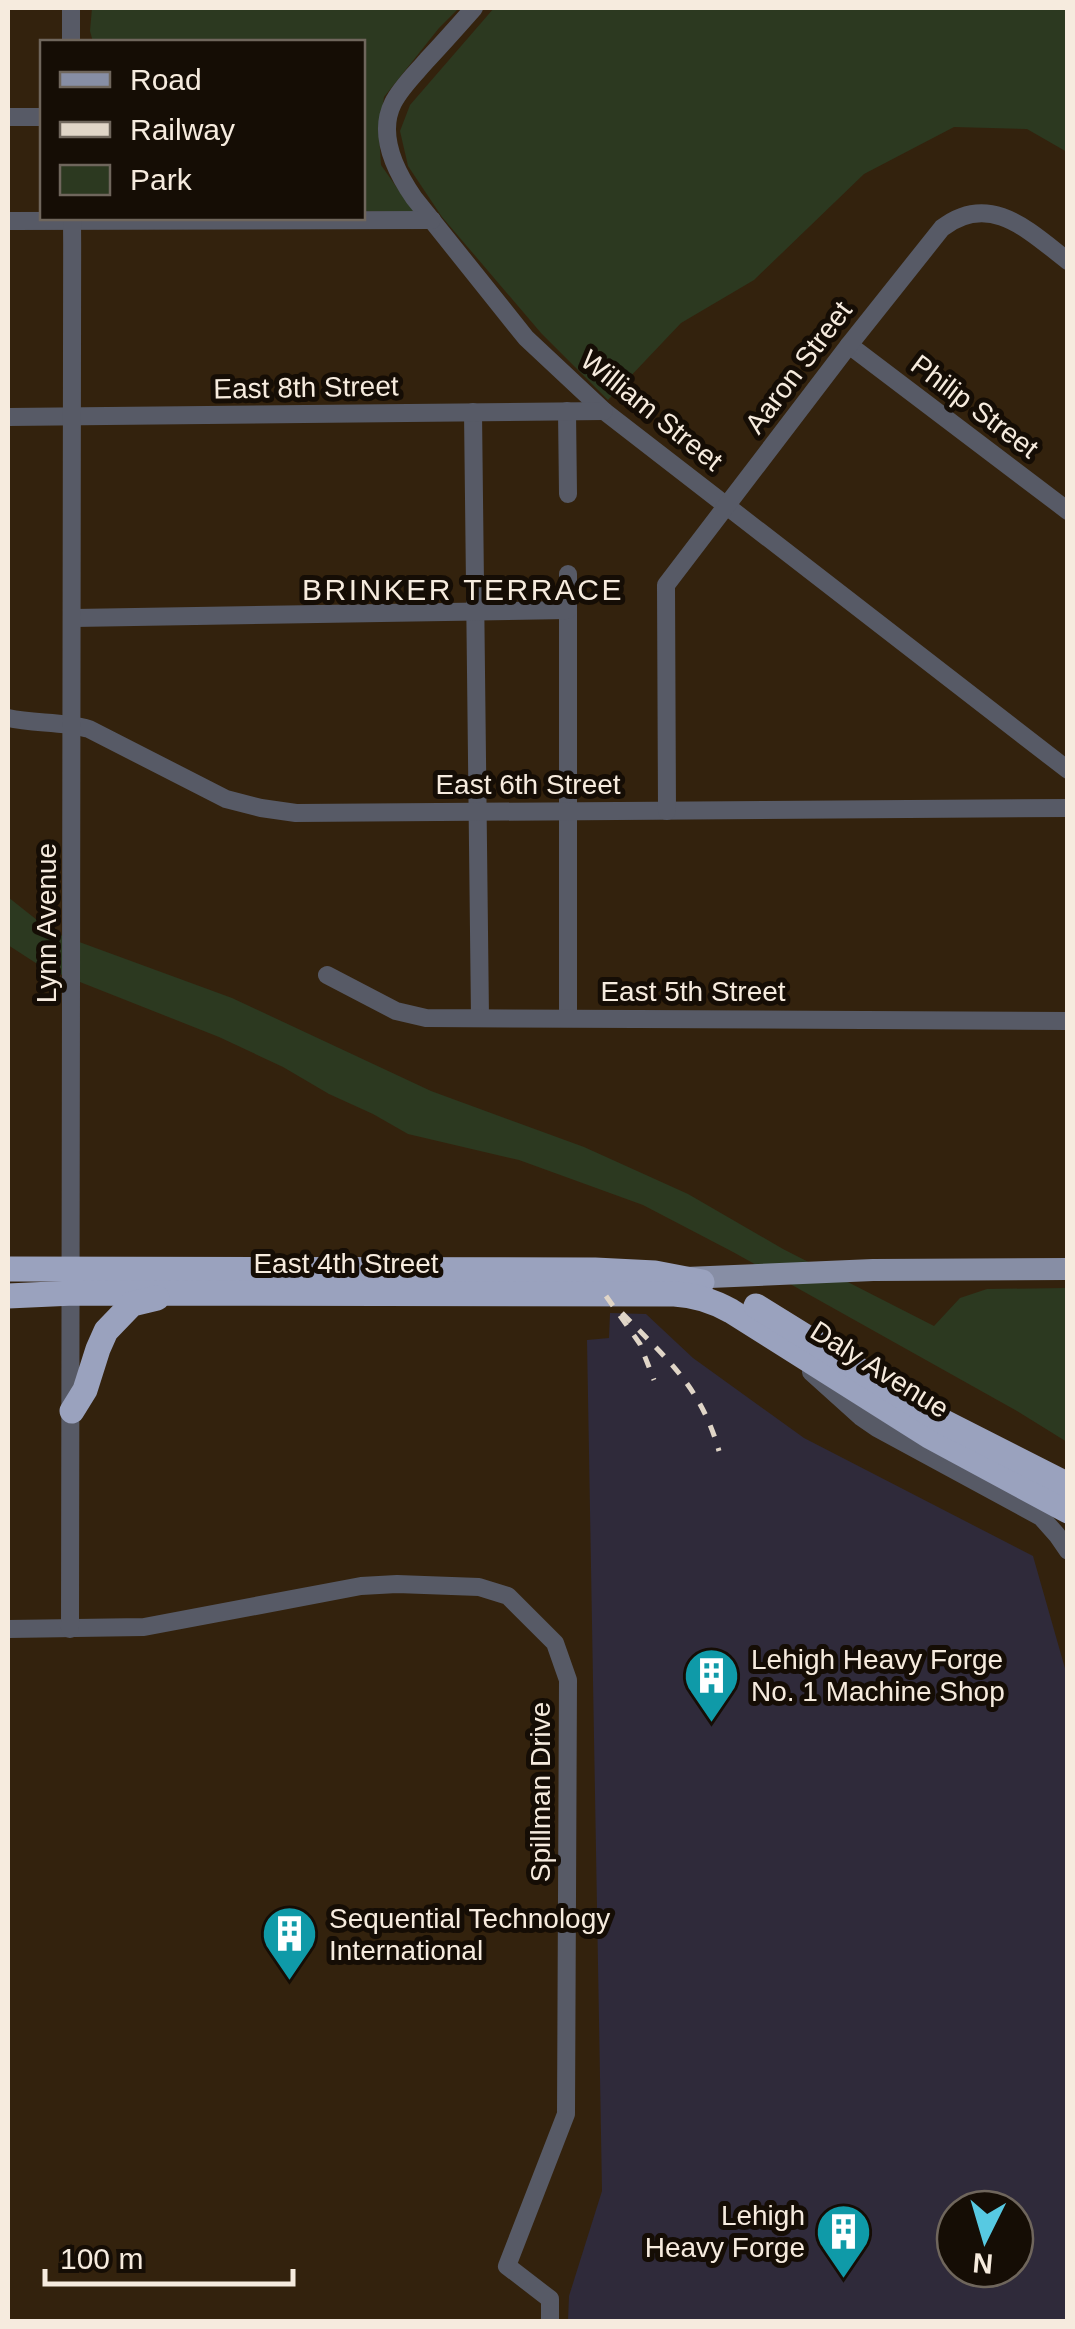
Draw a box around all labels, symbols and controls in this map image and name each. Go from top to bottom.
legend [40,40,365,220]
text: Road [130,63,202,96]
text: Railway [130,113,235,146]
text: Park [130,163,193,196]
street label: Aaron Street [739,295,858,439]
street label: William Street [575,344,729,477]
street label: Philip Street [905,349,1044,464]
street label: East 8th Street [213,370,399,405]
district label: BRINKER TERRACE [302,573,624,606]
street label: East 6th Street [435,769,621,800]
street label: Lynn Avenue [31,843,62,1003]
street label: East 5th Street [600,976,786,1007]
street label: East 4th Street [253,1248,439,1279]
street label: Daly Avenue [805,1315,954,1424]
place label: Lehigh Heavy Forge No. 1 Machine Shop [751,1644,1005,1707]
building icon: Lehigh Heavy Forge No. 1 Machine Shop [682,1645,742,1724]
street label: Spillman Drive [525,1702,556,1882]
place label: Sequential Technology International [329,1903,610,1966]
building icon: Sequential Technology International [260,1904,320,1983]
north arrow [935,2189,1035,2289]
place label: Lehigh Heavy Forge [645,2200,805,2263]
building icon: Lehigh Heavy Forge [814,2201,874,2280]
scale bar [45,2224,292,2286]
text: 100 m [60,2242,143,2275]
text: N [971,2247,994,2280]

